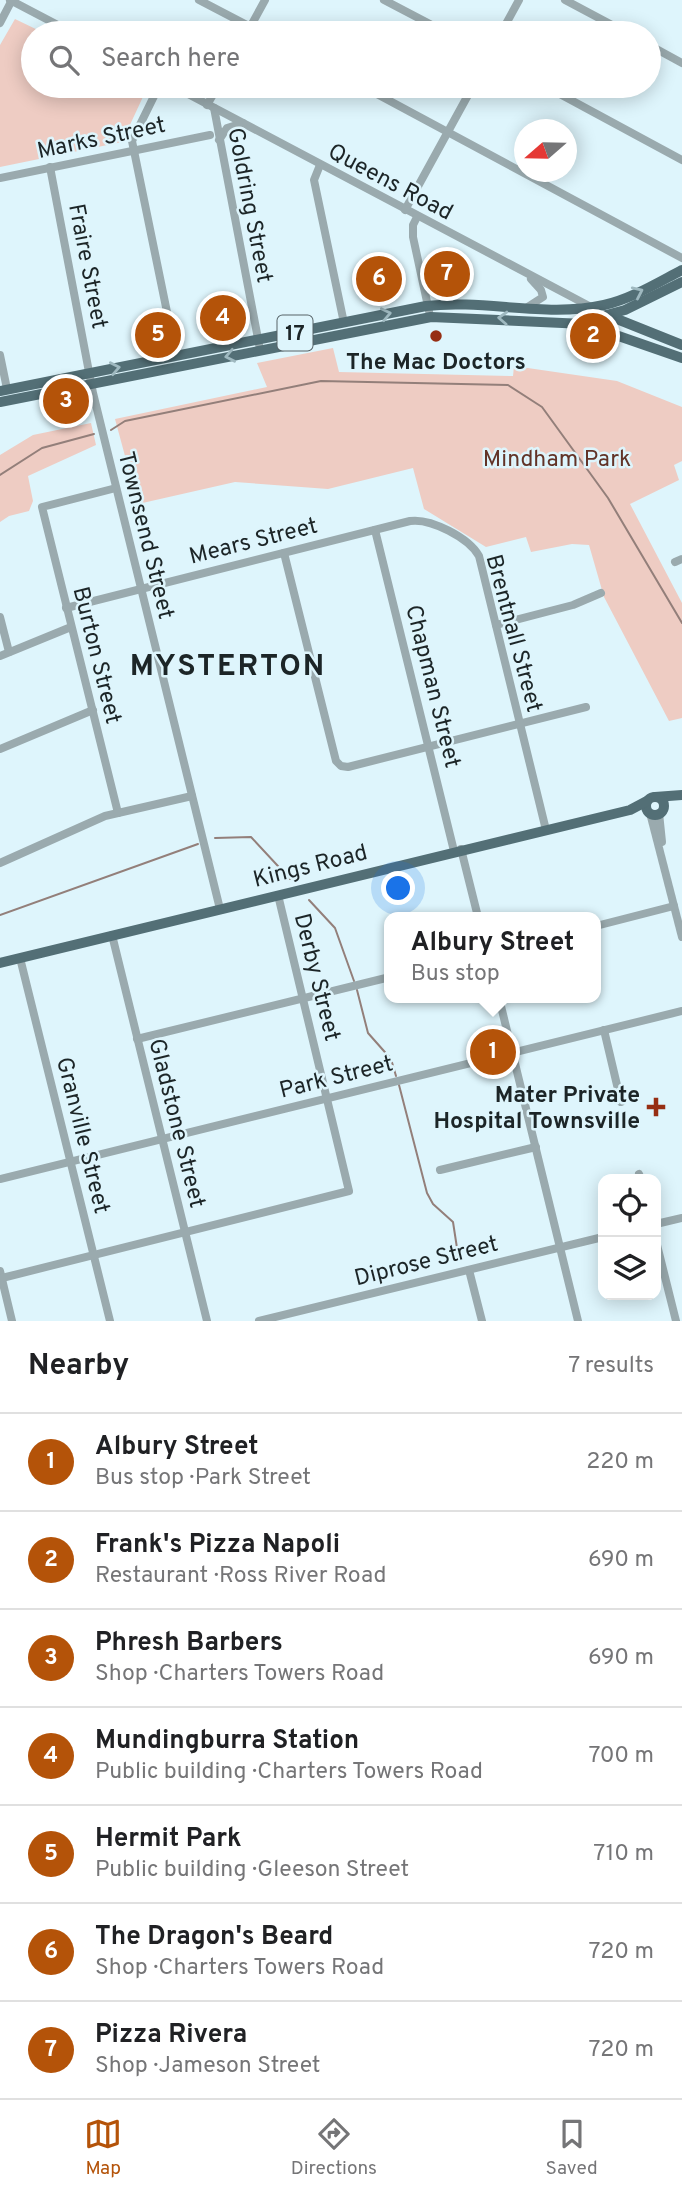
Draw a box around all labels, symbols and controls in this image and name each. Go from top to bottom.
search box [21,21,661,98]
icon: search [45,41,83,79]
text: Search here [101,43,240,76]
street label: Marks Street [35,112,168,167]
north arrow [514,119,577,182]
street label: Goldring Street [219,126,278,285]
street label: Queens Road [322,138,457,228]
street label: Fraire Street [60,201,113,332]
pin: 7 [424,248,470,300]
pin: 6 [356,253,402,305]
one-way arrow [631,286,643,300]
pin: 4 [200,292,246,344]
one-way arrow [380,308,392,323]
pin: 5 [135,309,181,361]
pin: 2 [570,310,616,362]
one-way arrow [497,311,508,326]
road number: 17 [278,316,312,350]
marker: The Mac Doctors [428,328,444,344]
one-way arrow [224,348,236,363]
place label: The Mac Doctors [346,349,526,378]
one-way arrow [109,361,121,376]
pin: 3 [43,375,89,427]
park label: Mindham Park [483,446,631,475]
street label: Townsend Street [110,449,179,622]
street label: Mears Street [186,512,321,572]
street label: Brentnall Street [478,551,548,716]
street label: Burton Street [65,584,127,727]
street label: Chapman Street [397,602,466,771]
district label: MYSTERTON [130,649,326,686]
street label: Kings Road [250,839,371,896]
your location [381,871,415,905]
street label: Derby Street [286,911,345,1044]
popup [384,912,601,1003]
text: Albury Street [411,927,574,960]
text: Bus stop [411,960,500,989]
pin: 1 [470,1026,516,1078]
street label: Gladstone Street [141,1036,211,1211]
street label: Park Street [277,1050,396,1107]
street label: Granville Street [48,1054,115,1217]
place label: Mater Private Hospital Townsville [433,1082,640,1137]
marker: Mater Private Hospital Townsville [646,1097,666,1117]
map controls [598,1174,661,1300]
button: locate [598,1174,661,1237]
street label: Diprose Street [352,1231,501,1294]
button: layers [598,1237,661,1300]
text: Nearby [28,1348,129,1385]
text: 7 results [568,1352,654,1381]
text: Albury Street [95,1431,258,1464]
text: 1 [46,1448,56,1477]
text: 220 m [586,1448,654,1477]
text: Bus stop · Park Street [95,1464,311,1493]
text: Frank's Pizza Napoli [95,1529,340,1562]
text: 2 [44,1546,58,1575]
text: 690 m [588,1546,654,1575]
text: Restaurant · Ross River Road [95,1562,386,1591]
text: Phresh Barbers [95,1627,283,1660]
text: 3 [44,1644,58,1673]
text: 690 m [588,1644,654,1673]
text: Shop · Charters Towers Road [95,1660,384,1689]
text: Mundingburra Station [95,1725,359,1758]
text: 4 [44,1742,58,1771]
text: 700 m [588,1742,654,1771]
text: Public building · Charters Towers Road [95,1758,483,1787]
text: Hermit Park [95,1823,242,1856]
text: 5 [44,1840,58,1869]
text: 710 m [593,1840,654,1869]
text: Public building · Gleeson Street [95,1856,409,1885]
text: The Dragon's Beard [95,1921,333,1954]
text: 6 [44,1938,58,1967]
text: 720 m [589,1938,654,1967]
text: Shop · Charters Towers Road [95,1954,384,1983]
text: Pizza Rivera [95,2019,247,2052]
text: 7 [45,2036,57,2065]
text: 720 m [589,2036,654,2065]
text: Shop · Jameson Street [95,2052,320,2081]
tab: Map [84,2115,122,2181]
tab: Directions [291,2115,377,2181]
tab: Saved [546,2115,598,2181]

